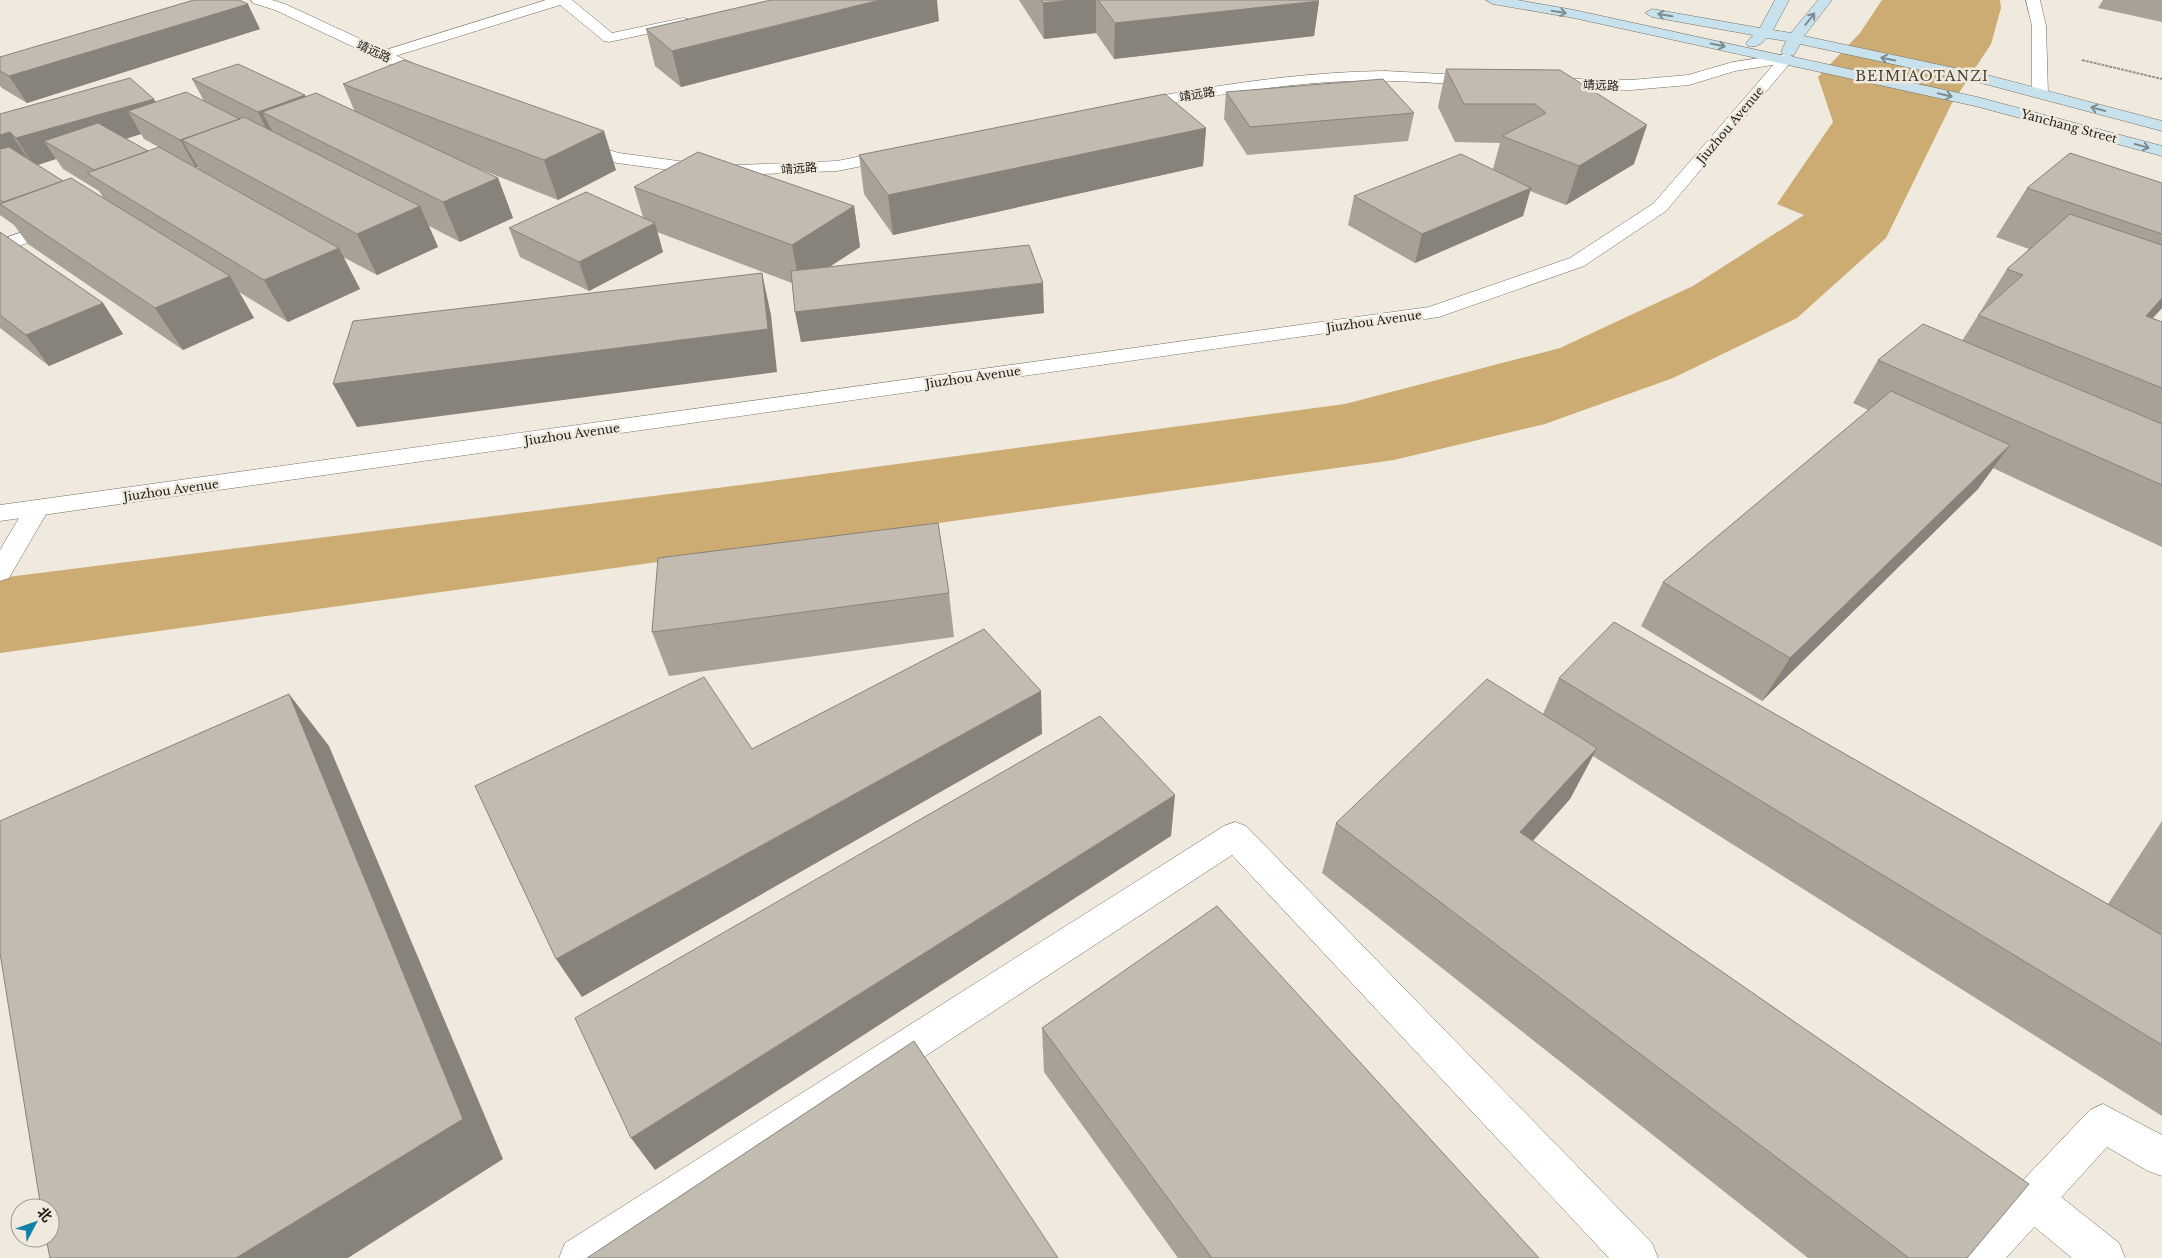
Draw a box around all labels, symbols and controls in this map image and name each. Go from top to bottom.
one-way arrow [1550,7,1566,17]
one-way arrow [1657,9,1673,19]
one-way arrow [1805,13,1816,26]
street label: 靖远路 [355,37,393,65]
one-way arrow [1709,41,1725,50]
one-way arrow [1881,54,1897,63]
district label: BEIMIAOTANZI [1855,67,1989,85]
street label: 靖远路 [1583,77,1619,93]
street label: 靖远路 [1178,83,1216,105]
street label: Jiuzhou Avenue [1692,83,1767,168]
one-way arrow [1937,91,1953,100]
one-way arrow [2090,104,2106,113]
street label: Yanchang Street [2018,106,2119,146]
one-way arrow [2134,142,2150,151]
street label: 靖远路 [781,159,817,177]
street label: Jiuzhou Avenue [1323,307,1423,335]
street label: Jiuzhou Avenue [922,363,1022,391]
street label: Jiuzhou Avenue [521,420,621,448]
street label: Jiuzhou Avenue [120,476,220,504]
north arrow [10,1198,60,1248]
text: 北 [33,1203,56,1226]

